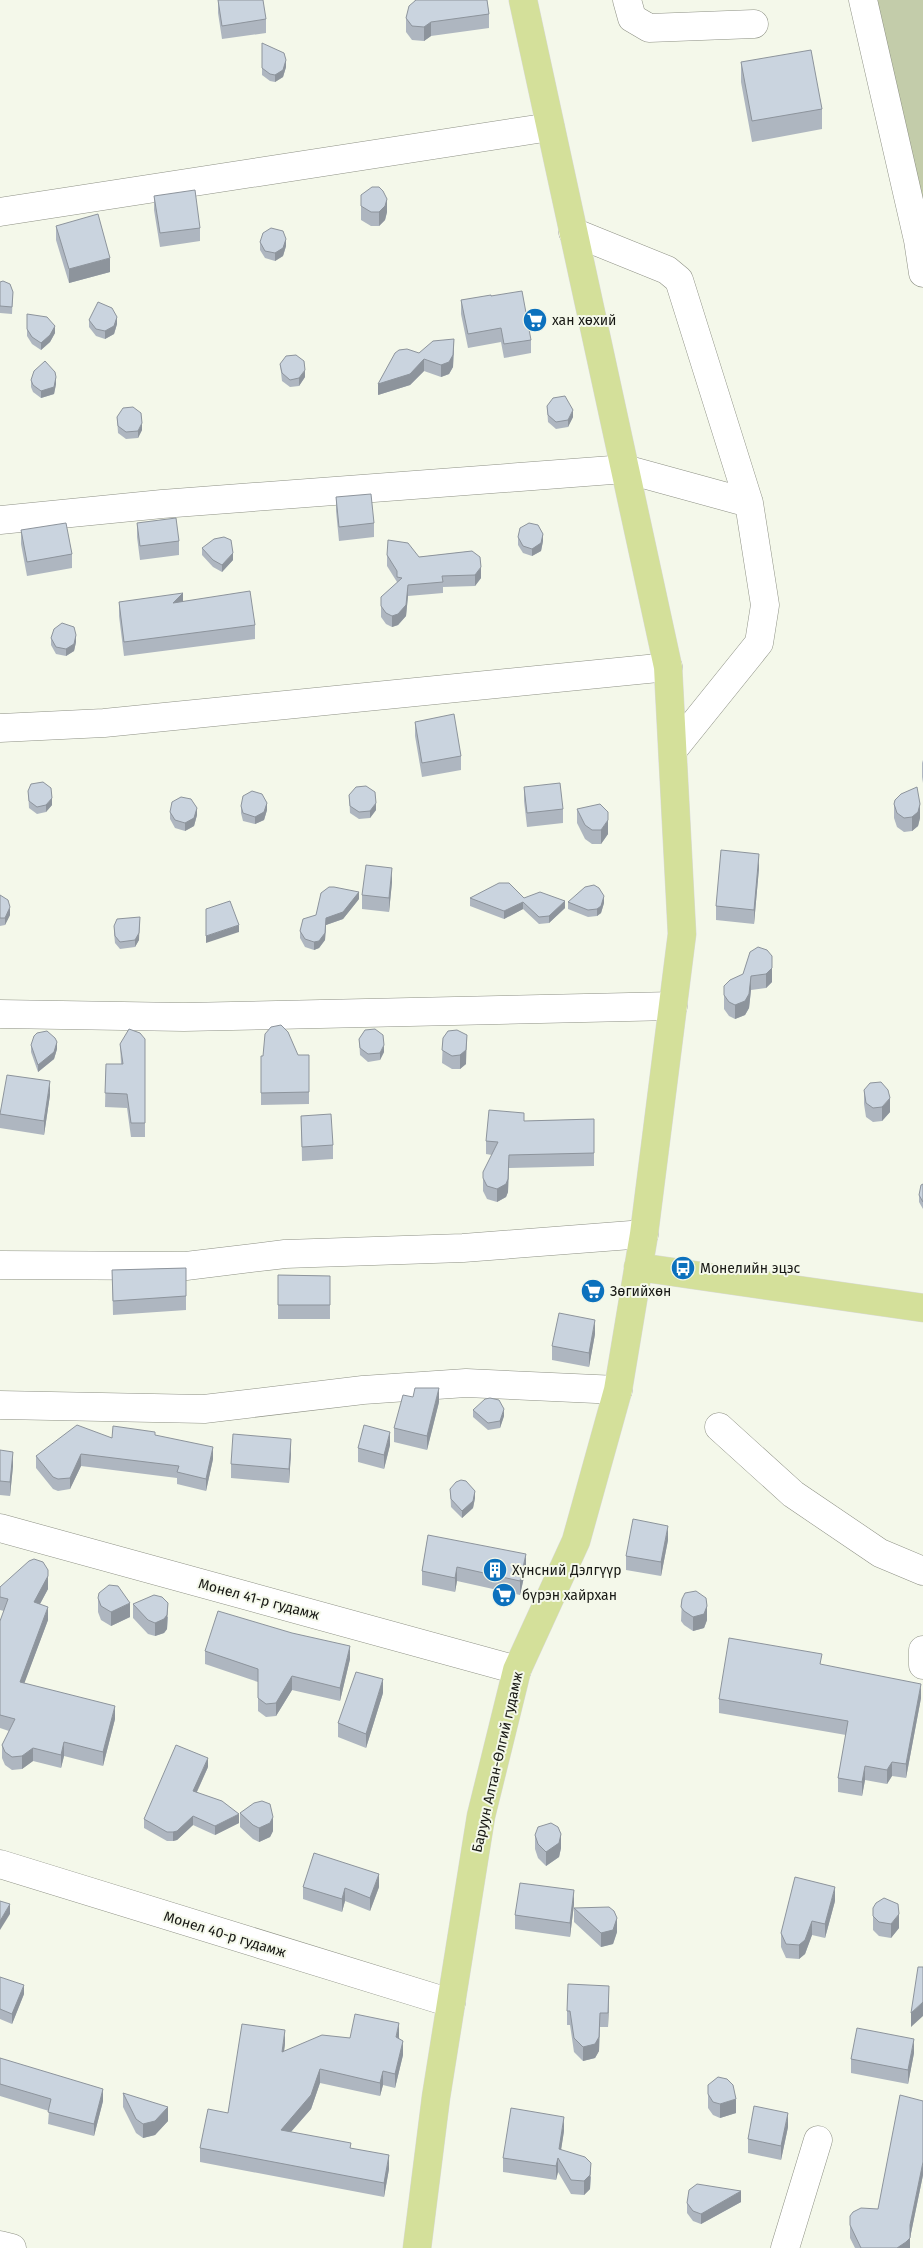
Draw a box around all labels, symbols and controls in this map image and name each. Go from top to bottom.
supermarket icon: хан хөхий [522,307,548,333]
place label: хан хөхий [552,312,617,329]
bus stop icon: Монелийн эцэс [670,1255,696,1281]
place label: Монелийн эцэс [700,1260,800,1277]
supermarket icon: Зөгийхөн [580,1278,606,1304]
place label: Зөгийхөн [610,1283,671,1300]
building icon: Хүнсний Дэлгүүр [482,1557,508,1583]
place label: Хүнсний Дэлгүүр [512,1562,621,1579]
street label: Монел 41-р гудамж [196,1575,321,1624]
supermarket icon: бүрэн хайрхан [491,1582,517,1608]
place label: бүрэн хайрхан [522,1587,617,1604]
street label: Баруун Алтан-Өлгий гудамж [468,1670,527,1854]
street label: Монел 40-р гудамж [162,1908,288,1961]

